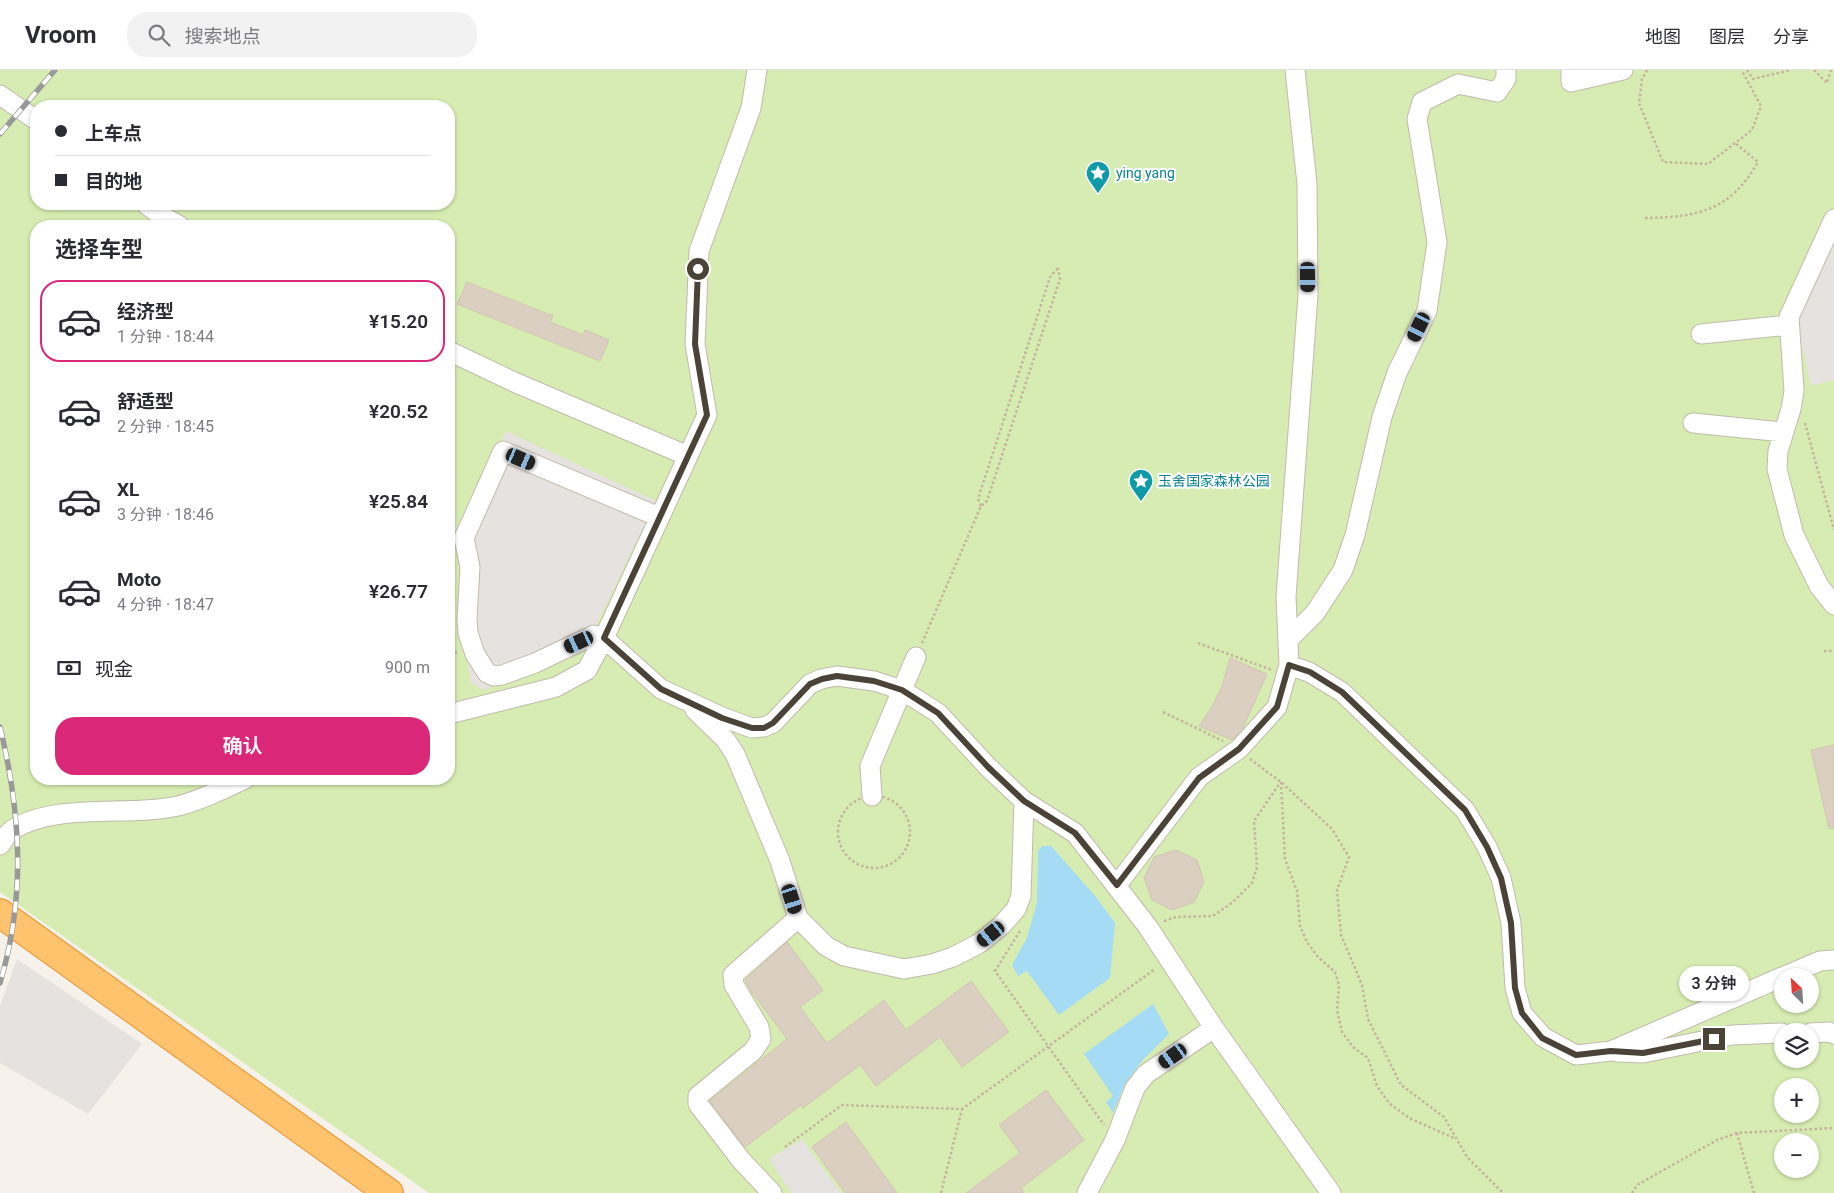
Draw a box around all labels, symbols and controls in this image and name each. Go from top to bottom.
search box [127,12,477,57]
text: Vroom [25,21,97,49]
icon: search [145,21,173,49]
text: 搜索地点 [185,25,261,48]
text: 地图 [1645,26,1681,47]
text: 图层 [1709,26,1745,47]
text: 分享 [1773,26,1809,47]
text: 上车点 [85,122,142,145]
place icon: ying yang [1085,160,1111,194]
place label: ying yang [1116,165,1175,181]
text: 目的地 [85,170,142,193]
text: 选择车型 [55,237,143,262]
route start [687,258,709,280]
car [1300,262,1315,292]
icon: car [57,299,102,344]
text: 经济型 [117,300,174,323]
text: ¥15.20 [369,310,428,333]
car [1405,310,1432,344]
text: 1 分钟 · 18:44 [117,327,214,346]
icon: car [57,389,102,434]
text: 舒适型 [117,390,174,413]
text: ¥20.52 [369,400,428,423]
text: 2 分钟 · 18:45 [117,417,214,436]
car [504,446,537,472]
place icon: 玉舍国家森林公园 [1128,468,1154,502]
place label: 玉舍国家森林公园 [1158,473,1270,489]
text: XL [117,478,139,501]
icon: car [57,479,102,524]
text: ¥25.84 [369,490,428,513]
text: 3 分钟 · 18:46 [117,505,214,524]
text: Moto [117,568,161,591]
icon: car [57,569,102,614]
text: ¥26.77 [369,580,428,603]
text: 4 分钟 · 18:47 [117,595,214,614]
car [562,629,595,655]
icon: cash [55,654,83,682]
text: 现金 [95,658,133,681]
text: 900 m [385,658,430,677]
button: 确认 [55,717,430,775]
car [780,882,803,916]
car [974,919,1007,949]
callout: 3 分钟 [1679,966,1749,1002]
north arrow [1774,968,1819,1012]
map controls [1774,968,1819,1178]
text: 3 分钟 [1691,974,1737,993]
button: layers [1774,1023,1819,1068]
route end [1703,1028,1725,1050]
car [1156,1041,1189,1071]
button: + [1774,1078,1819,1123]
button: − [1774,1133,1819,1178]

